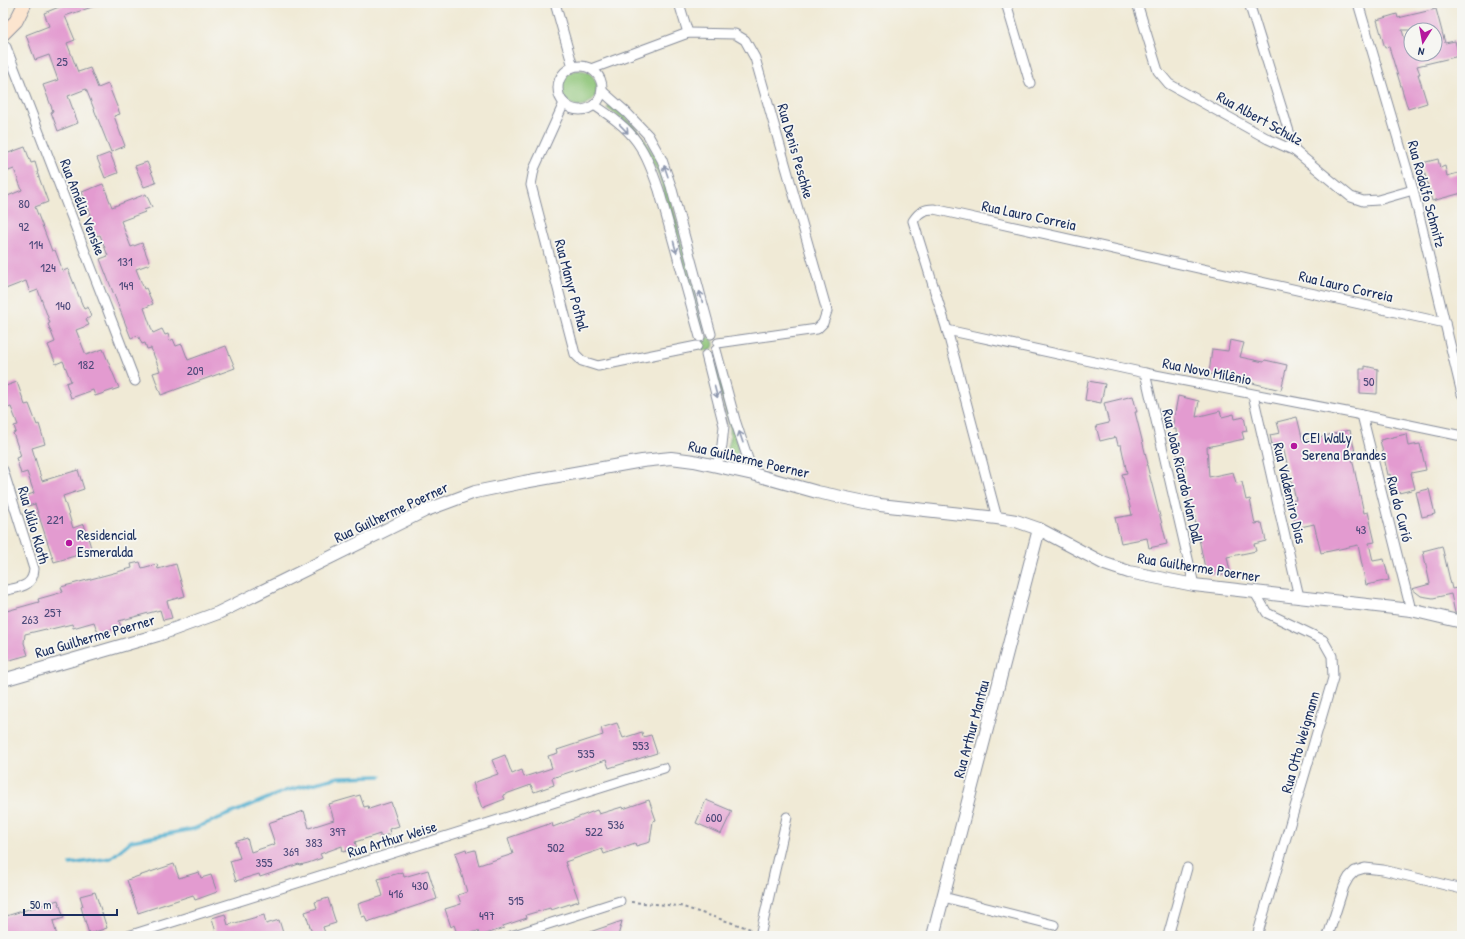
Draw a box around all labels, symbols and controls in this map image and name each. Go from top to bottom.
north arrow [1403,22,1443,62]
text: N [1417,44,1425,59]
house number: 25 [56,52,68,70]
street label: Rua Albert Schulz [1213,86,1307,151]
street label: Rua Denis Peschke [772,101,820,201]
one-way arrow [620,124,629,134]
street label: Rua Rodolfo Schmitz [1403,138,1452,250]
street label: Rua Amélia Venske [55,156,111,258]
one-way arrow [662,166,670,178]
house number: 80 [18,194,30,212]
street label: Rua Lauro Correia [980,195,1078,235]
house number: 92 [19,217,29,235]
house number: 114 [29,235,43,253]
street label: Rua Manyr Pofhal [550,237,594,333]
one-way arrow [672,240,679,253]
house number: 131 [117,252,133,270]
house number: 124 [40,258,56,276]
street label: Rua Lauro Correia [1297,265,1395,307]
house number: 149 [119,276,133,294]
one-way arrow [697,290,704,303]
house number: 140 [55,296,71,314]
street label: Rua Novo Milênio [1161,352,1253,390]
house number: 182 [78,355,94,373]
house number: 209 [187,361,204,379]
house number: 50 [1363,372,1375,390]
one-way arrow [712,385,720,398]
street label: Rua João Ricardo Wan Dall [1157,407,1209,546]
place label: CEI Wally Serena Brandes [1302,427,1387,465]
one-way arrow [736,432,744,444]
street label: Rua Guilherme Poerner [686,435,812,483]
street label: Rua Valdemiro Dias [1268,440,1312,546]
marker: CEI Wally Serena Brandes [1289,441,1299,451]
street label: Rua do Curió [1382,474,1418,544]
street label: Rua Guilherme Poerner [330,476,452,548]
street label: Rua Júlio Kloth [13,484,55,566]
house number: 221 [47,510,64,528]
house number: 43 [1356,520,1367,538]
place label: Residencial Esmeralda [77,524,137,562]
marker: Residencial Esmeralda [64,538,74,548]
street label: Rua Guilherme Poerner [1136,547,1262,587]
house number: 257 [44,603,62,621]
street label: Rua Guilherme Poerner [33,609,158,663]
house number: 263 [21,610,39,628]
street label: Rua Arthur Mantau [948,678,994,780]
street label: Rua Otto Weigmann [1275,688,1325,795]
house number: 553 [633,736,650,754]
house number: 535 [578,744,595,762]
house number: 600 [706,808,723,826]
street label: Rua Arthur Weise [345,815,439,863]
house number: 536 [608,815,624,833]
house number: 397 [329,822,347,840]
house number: 522 [585,822,603,840]
house number: 383 [305,833,323,851]
house number: 502 [547,838,565,856]
house number: 369 [283,842,299,860]
house number: 355 [256,853,273,871]
house number: 430 [412,876,428,894]
house number: 416 [389,884,403,902]
scale bar [24,891,117,917]
house number: 515 [508,891,524,909]
text: 50 m [30,896,51,913]
house number: 497 [479,906,495,924]

